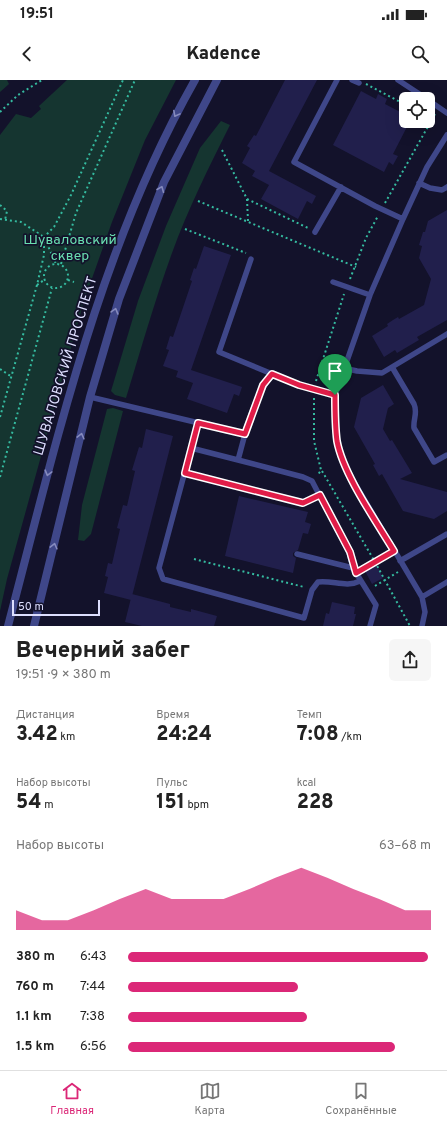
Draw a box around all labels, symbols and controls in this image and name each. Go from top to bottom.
text: 19:51 [20,5,54,24]
icon: back [16,43,38,65]
text: Kadence [186,43,261,66]
icon: search [409,43,431,65]
map controls [399,92,435,128]
button: locate [399,92,435,128]
one-way arrow [173,110,181,118]
one-way arrow [157,186,165,193]
park label: Шуваловский сквер [23,232,117,265]
street label: ШУВАЛОВСКИЙ ПРОСПЕКТ [30,274,101,458]
one-way arrow [110,308,119,315]
pin [318,354,352,395]
icon: arrive [324,360,346,382]
one-way arrow [76,433,84,439]
one-way arrow [45,470,53,476]
one-way arrow [49,542,58,549]
scale bar [12,598,100,617]
text: 50 m [18,600,44,614]
text: Вечерний забег [16,638,190,665]
button: share [389,639,431,681]
text: 19:51 · 9 × 380 m [16,667,111,683]
text: Дистанция [16,708,75,722]
text: Время [156,708,189,722]
text: Темп [297,708,322,722]
text: 3.42 [16,722,58,748]
text: 24:24 [156,722,212,748]
text: 7:08 [297,722,339,748]
text: km [58,730,75,744]
text: /km [339,730,362,744]
text: Набор высоты [16,776,91,790]
text: Пульс [156,776,188,790]
text: kcal [297,776,316,790]
text: 54 [16,790,42,816]
text: 151 [156,790,185,816]
text: 228 [297,790,334,816]
text: m [42,798,53,812]
text: bpm [185,798,209,812]
text: Набор высоты [16,838,104,854]
text: 63–68 m [379,838,431,854]
text: 380 m [16,949,55,965]
text: 6:43 [80,949,107,965]
text: 760 m [16,979,54,995]
text: 7:44 [80,979,105,995]
text: 1.1 km [16,1009,52,1025]
text: 7:38 [80,1009,105,1025]
text: 1.5 km [16,1039,54,1055]
text: 6:56 [80,1039,107,1055]
tab: Главная [50,1080,94,1118]
tab: Карта [195,1080,225,1118]
tab: Сохранённые [325,1080,397,1118]

